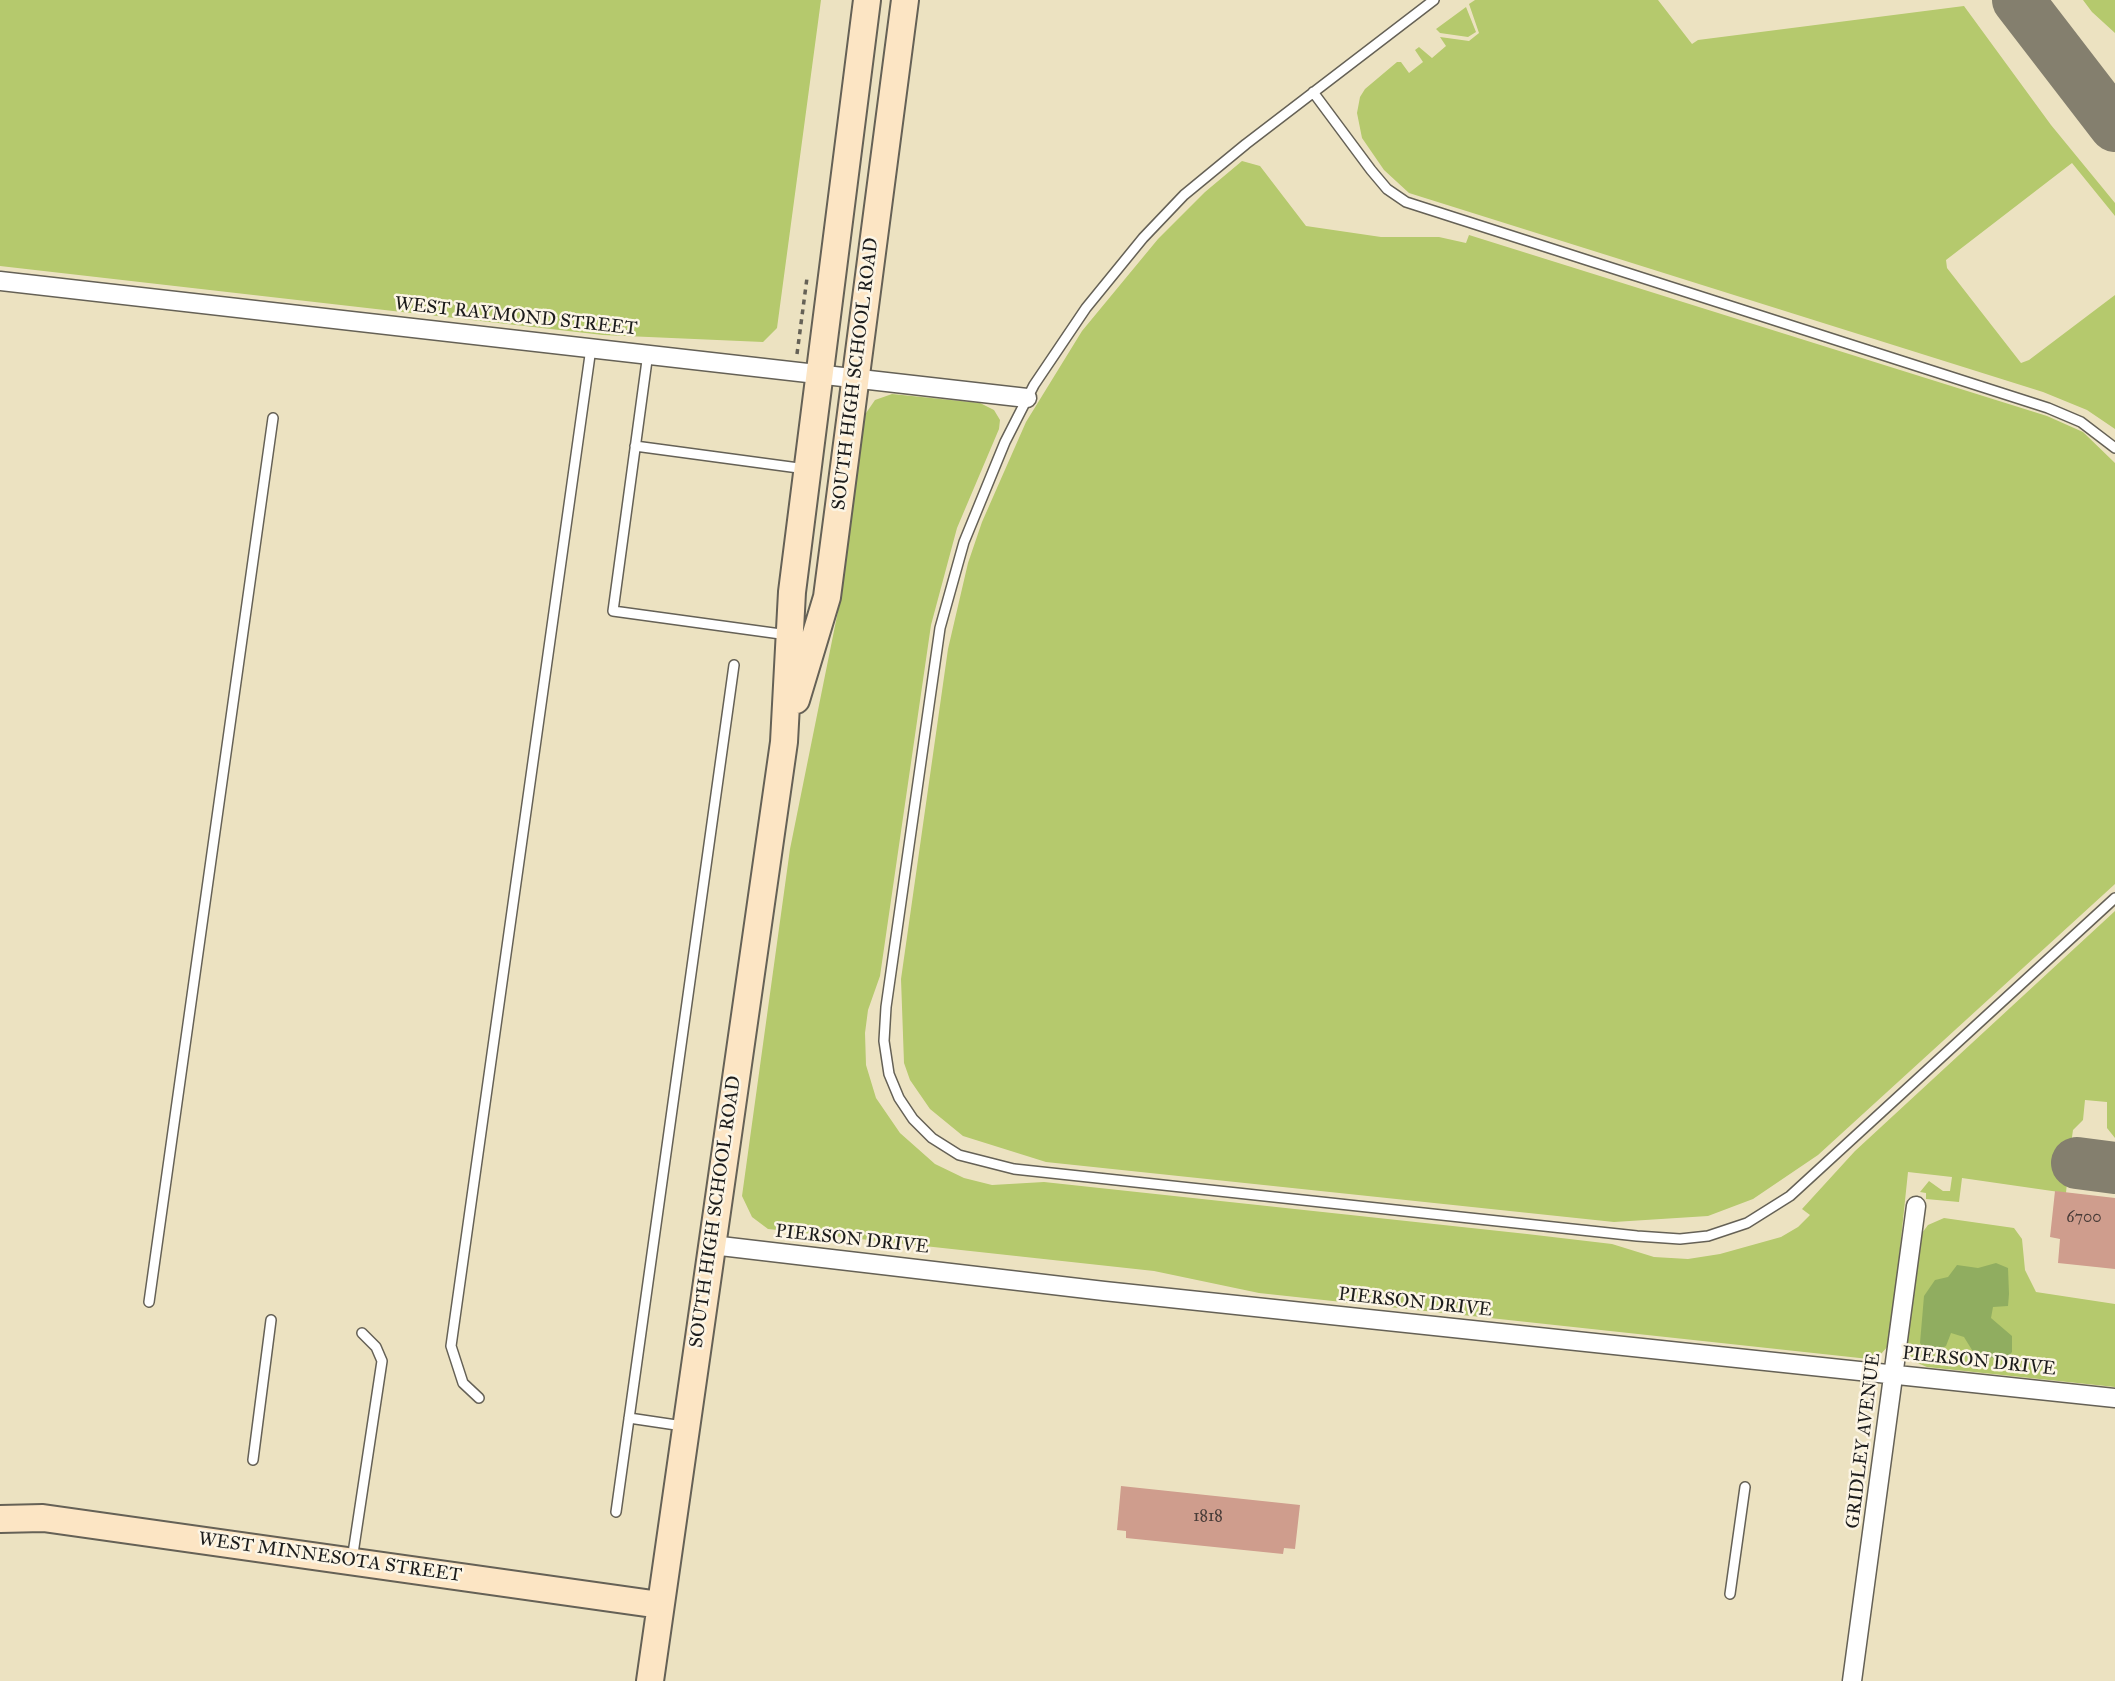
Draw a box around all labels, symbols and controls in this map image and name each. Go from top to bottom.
street label: SOUTH HIGH SCHOOL ROAD [828,236,884,512]
street label: WEST RAYMOND STREET [394,293,638,341]
street label: SOUTH HIGH SCHOOL ROAD [686,1075,746,1349]
house number: 6700 [2066,1208,2102,1228]
street label: PIERSON DRIVE [774,1221,930,1259]
street label: PIERSON DRIVE [1337,1284,1493,1322]
street label: PIERSON DRIVE [1901,1343,2057,1381]
street label: GRIDLEY AVENUE [1842,1352,1886,1530]
house number: 1818 [1193,1507,1223,1527]
street label: WEST MINNESOTA STREET [197,1528,463,1588]

